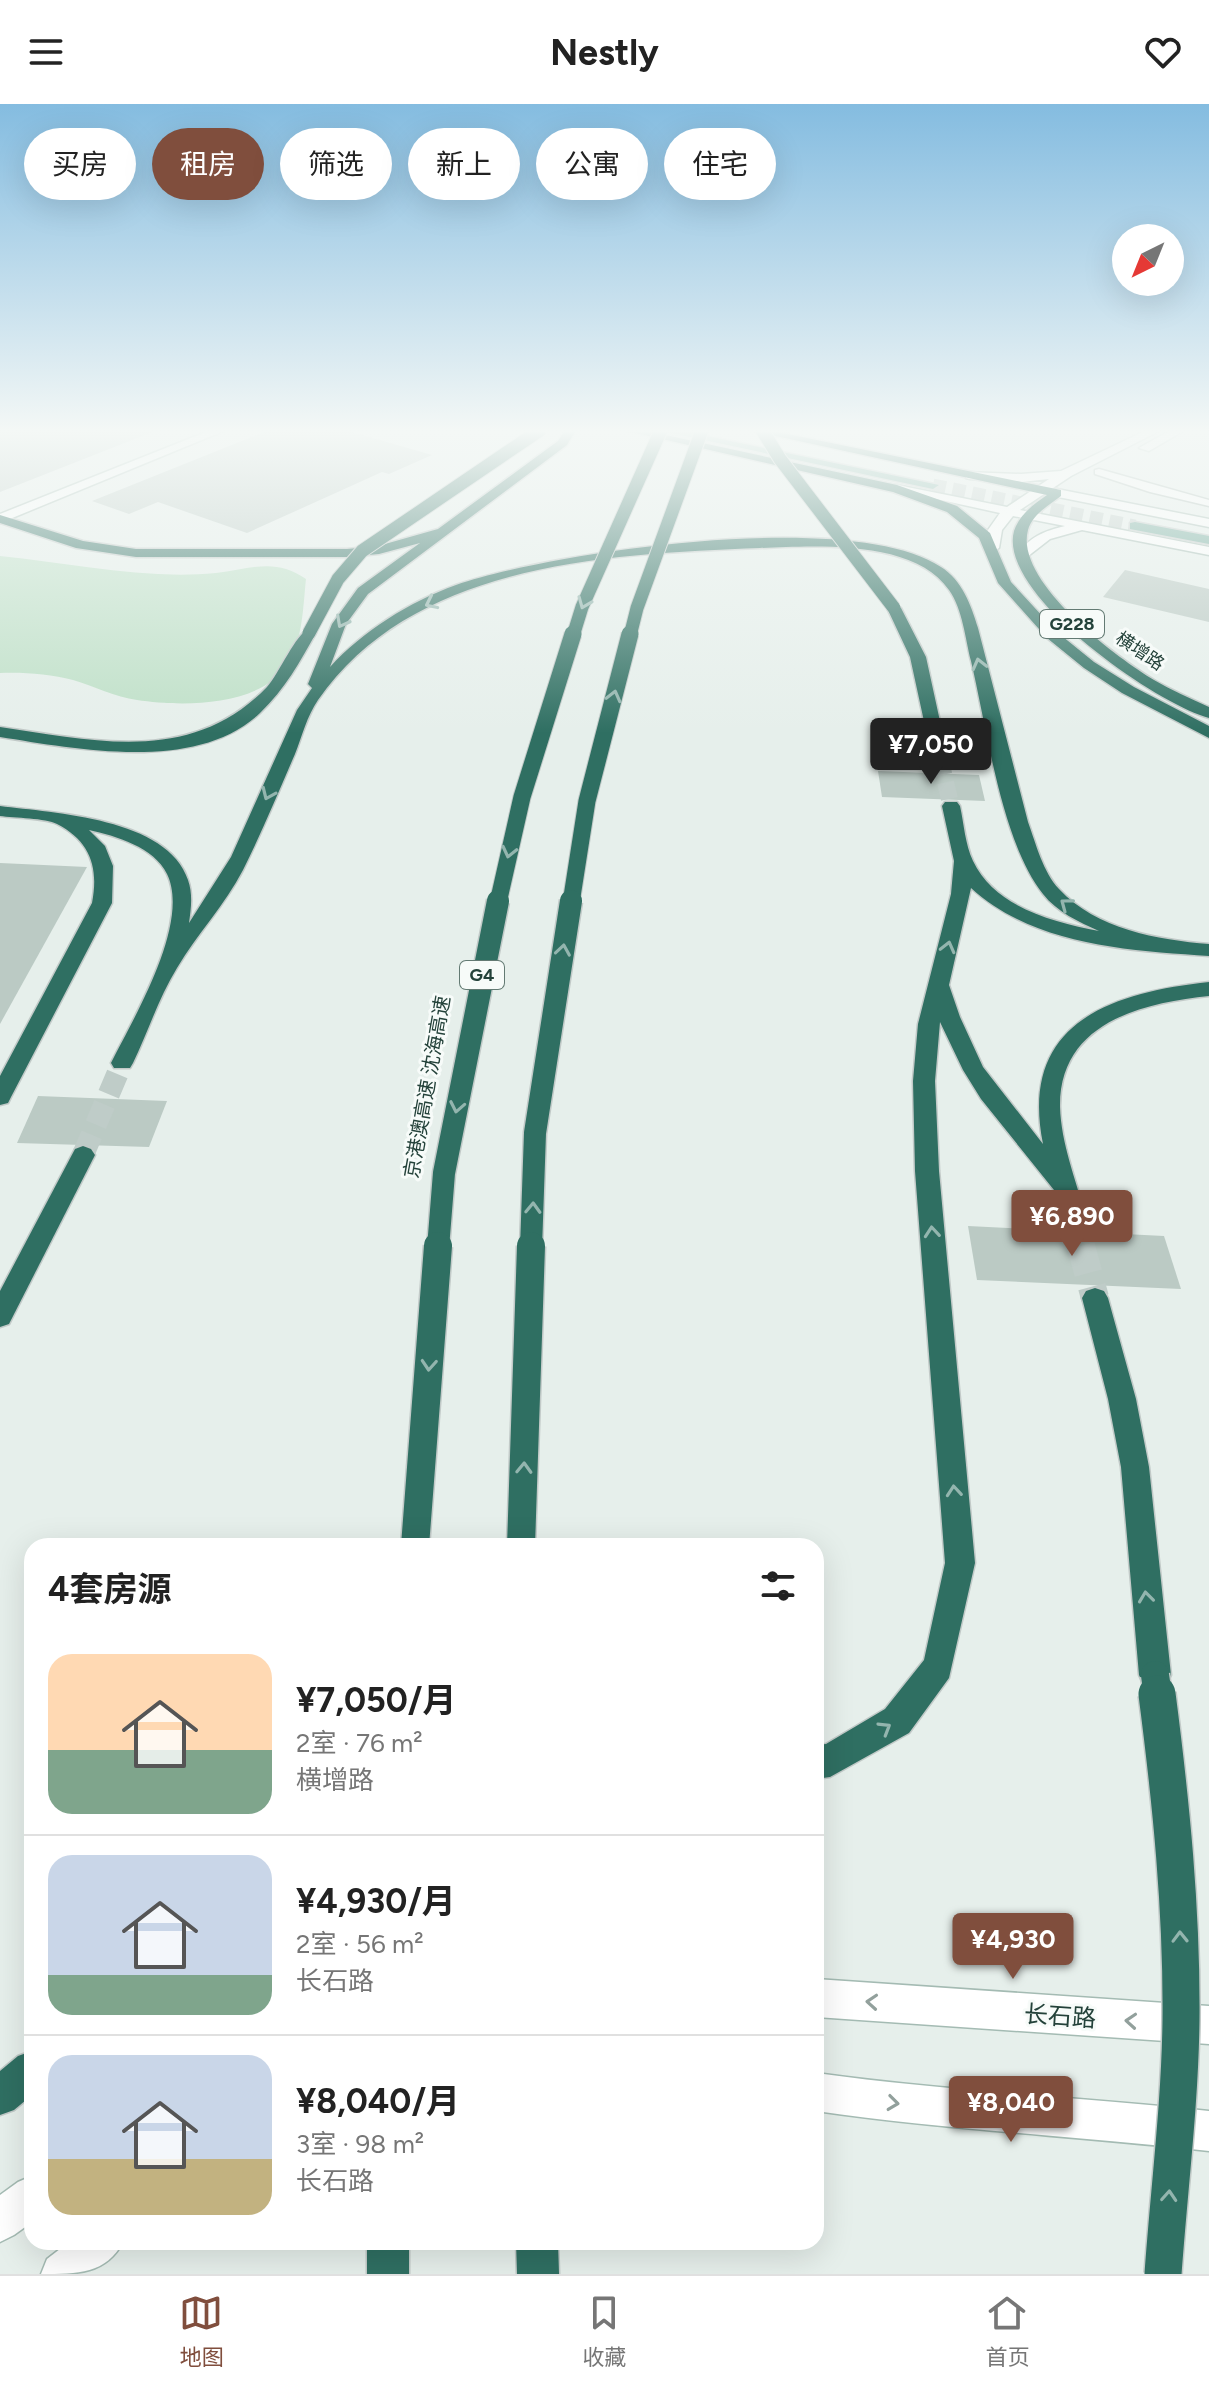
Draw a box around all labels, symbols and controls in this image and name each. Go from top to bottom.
icon: menu [24,30,68,74]
icon: heart [1141,30,1185,74]
text: Nestly [550,31,659,74]
chip: 买房 [24,128,136,200]
chip: 租房 [152,128,264,200]
chip: 筛选 [280,128,392,200]
chip: 新上 [408,128,520,200]
chip: 公寓 [536,128,648,200]
chip: 住宅 [664,128,776,200]
north arrow [1112,224,1184,296]
map controls [1112,224,1184,296]
one-way arrow [425,593,439,609]
one-way arrow [577,595,594,609]
road number: G228 [1040,610,1104,638]
one-way arrow [336,613,351,628]
street label: 横增路 [1111,627,1169,675]
one-way arrow [971,658,988,672]
one-way arrow [604,689,621,703]
pin: ¥7,050 [866,718,996,786]
text: ¥7,050 [888,728,974,760]
one-way arrow [262,786,278,800]
one-way arrow [502,845,519,858]
one-way arrow [1060,900,1075,914]
one-way arrow [938,940,955,954]
one-way arrow [554,944,571,957]
road number: G4 [460,961,504,989]
street label: 京港澳高速 沈海高速 [399,994,455,1180]
one-way arrow [449,1100,466,1113]
pin: ¥6,890 [1007,1190,1137,1258]
text: ¥6,890 [1029,1200,1115,1232]
one-way arrow [524,1201,541,1214]
one-way arrow [924,1225,941,1238]
one-way arrow [421,1359,438,1372]
one-way arrow [515,1461,532,1474]
one-way arrow [946,1484,963,1497]
icon: filters [756,1564,800,1608]
text: 4套房源 [48,1569,172,1610]
one-way arrow [1138,1590,1155,1604]
text: ¥7,050/月 [296,1680,456,1721]
icon: home [112,1686,208,1782]
one-way arrow [876,1722,891,1738]
text: 2室 · 76 m² [296,1727,423,1759]
text: 横增路 [296,1764,374,1796]
text: ¥4,930/月 [296,1881,456,1922]
icon: home [112,1887,208,1983]
pin: ¥4,930 [948,1913,1078,1981]
text: ¥4,930 [970,1923,1056,1955]
text: 2室 · 56 m² [296,1928,424,1960]
one-way arrow [1171,1930,1189,1943]
text: 长石路 [296,1965,374,1997]
one-way arrow [865,1994,878,2011]
street label: 长石路 [1023,1999,1097,2033]
one-way arrow [1124,2013,1137,2030]
pin: ¥8,040 [946,2076,1076,2144]
text: ¥8,040/月 [296,2081,460,2122]
text: ¥8,040 [967,2086,1055,2118]
icon: home [112,2087,208,2183]
one-way arrow [886,2094,900,2111]
text: 3室 · 98 m² [296,2128,424,2160]
text: 长石路 [296,2165,374,2197]
one-way arrow [1160,2189,1177,2202]
tab: 地图 [179,2291,224,2371]
tab: 收藏 [582,2291,627,2371]
tab: 首页 [985,2291,1030,2371]

